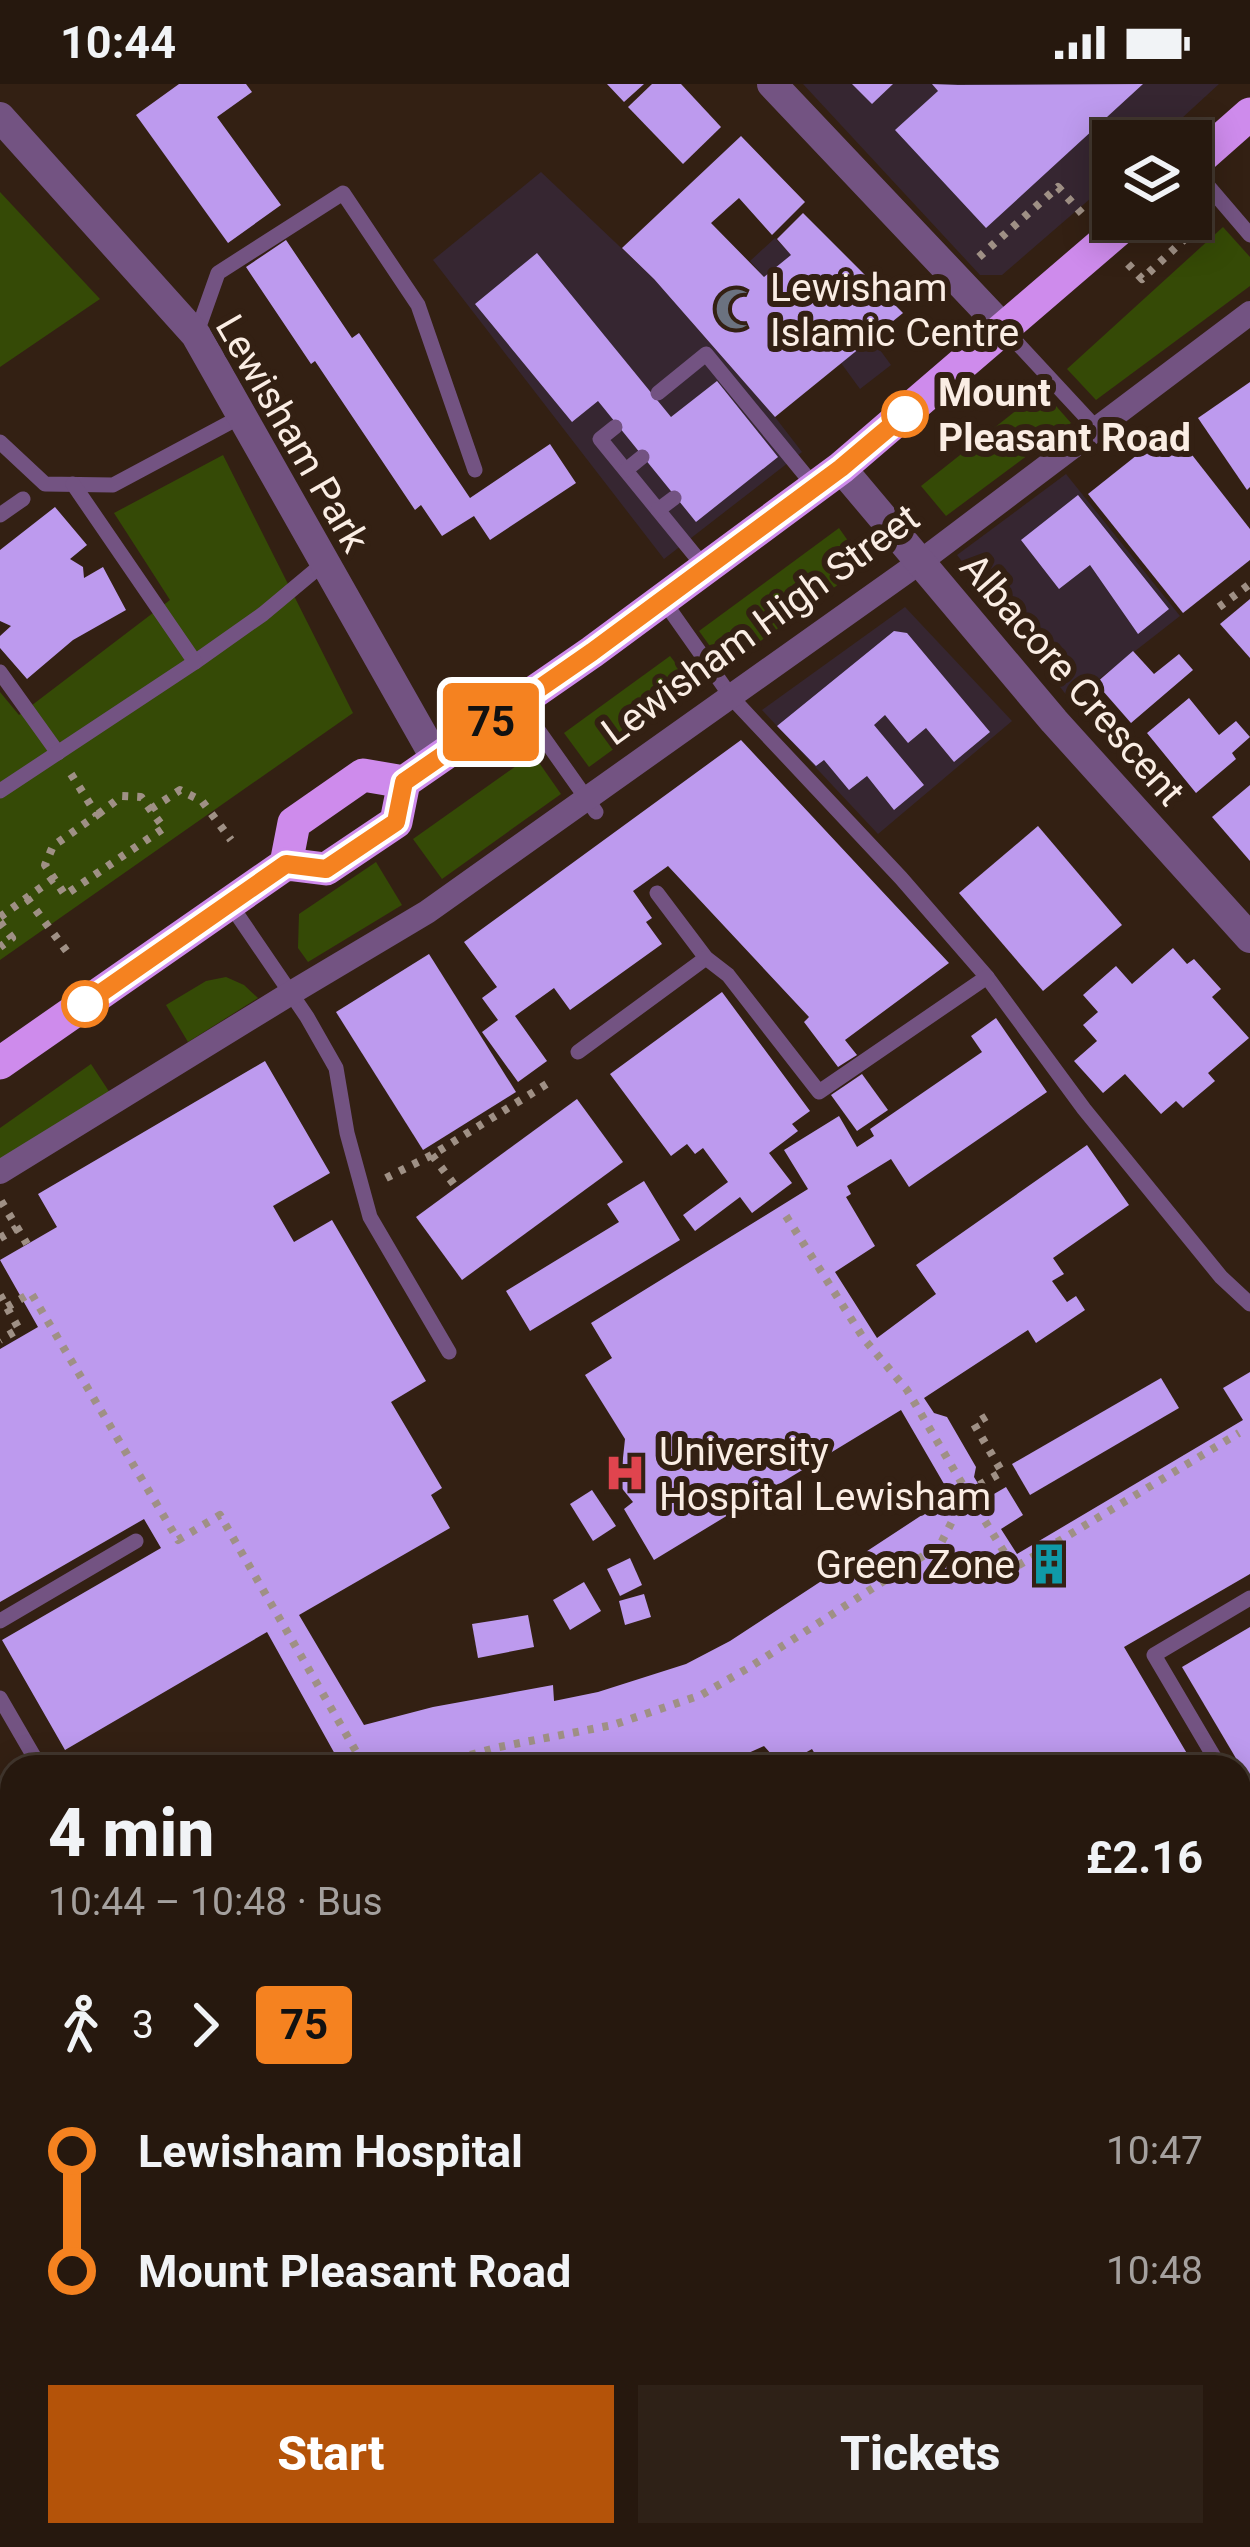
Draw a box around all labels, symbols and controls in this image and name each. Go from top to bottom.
text: 10:44 [60,16,176,69]
map controls [1092,120,1212,240]
button: layers [1092,120,1212,240]
place label: Lewisham Islamic Centre [770,265,1019,356]
mosque icon: Lewisham Islamic Centre [713,286,759,332]
street label: Lewisham Park [206,307,379,560]
place label: Mount Pleasant Road [938,370,1191,461]
marker: Mount Pleasant Road [883,392,927,436]
street label: Lewisham High Street [593,494,928,755]
street label: Albacore Crescent [950,544,1194,815]
line badge: 75 [437,683,545,761]
text: 75 [467,697,515,746]
unlabelled marker [63,982,107,1026]
place label: University Hospital Lewisham [659,1429,991,1520]
hospital icon: University Hospital Lewisham [602,1450,648,1496]
building icon: Green Zone [1026,1541,1072,1587]
place label: Green Zone [816,1542,1015,1588]
text: 4 min [48,1795,214,1872]
text: £2.16 [1086,1831,1203,1884]
text: 10:44 – 10:48 · Bus [48,1879,383,1925]
icon: walk [48,1992,114,2058]
icon: forward [172,1992,238,2058]
text: 75 [280,2000,328,2049]
text: 3 [132,2002,154,2048]
text: Lewisham Hospital [138,2125,523,2178]
text: 10:47 [1106,2128,1203,2174]
text: Mount Pleasant Road [138,2245,571,2298]
text: 10:48 [1106,2248,1203,2294]
button: Start [48,2385,614,2523]
button: Tickets [638,2385,1203,2523]

